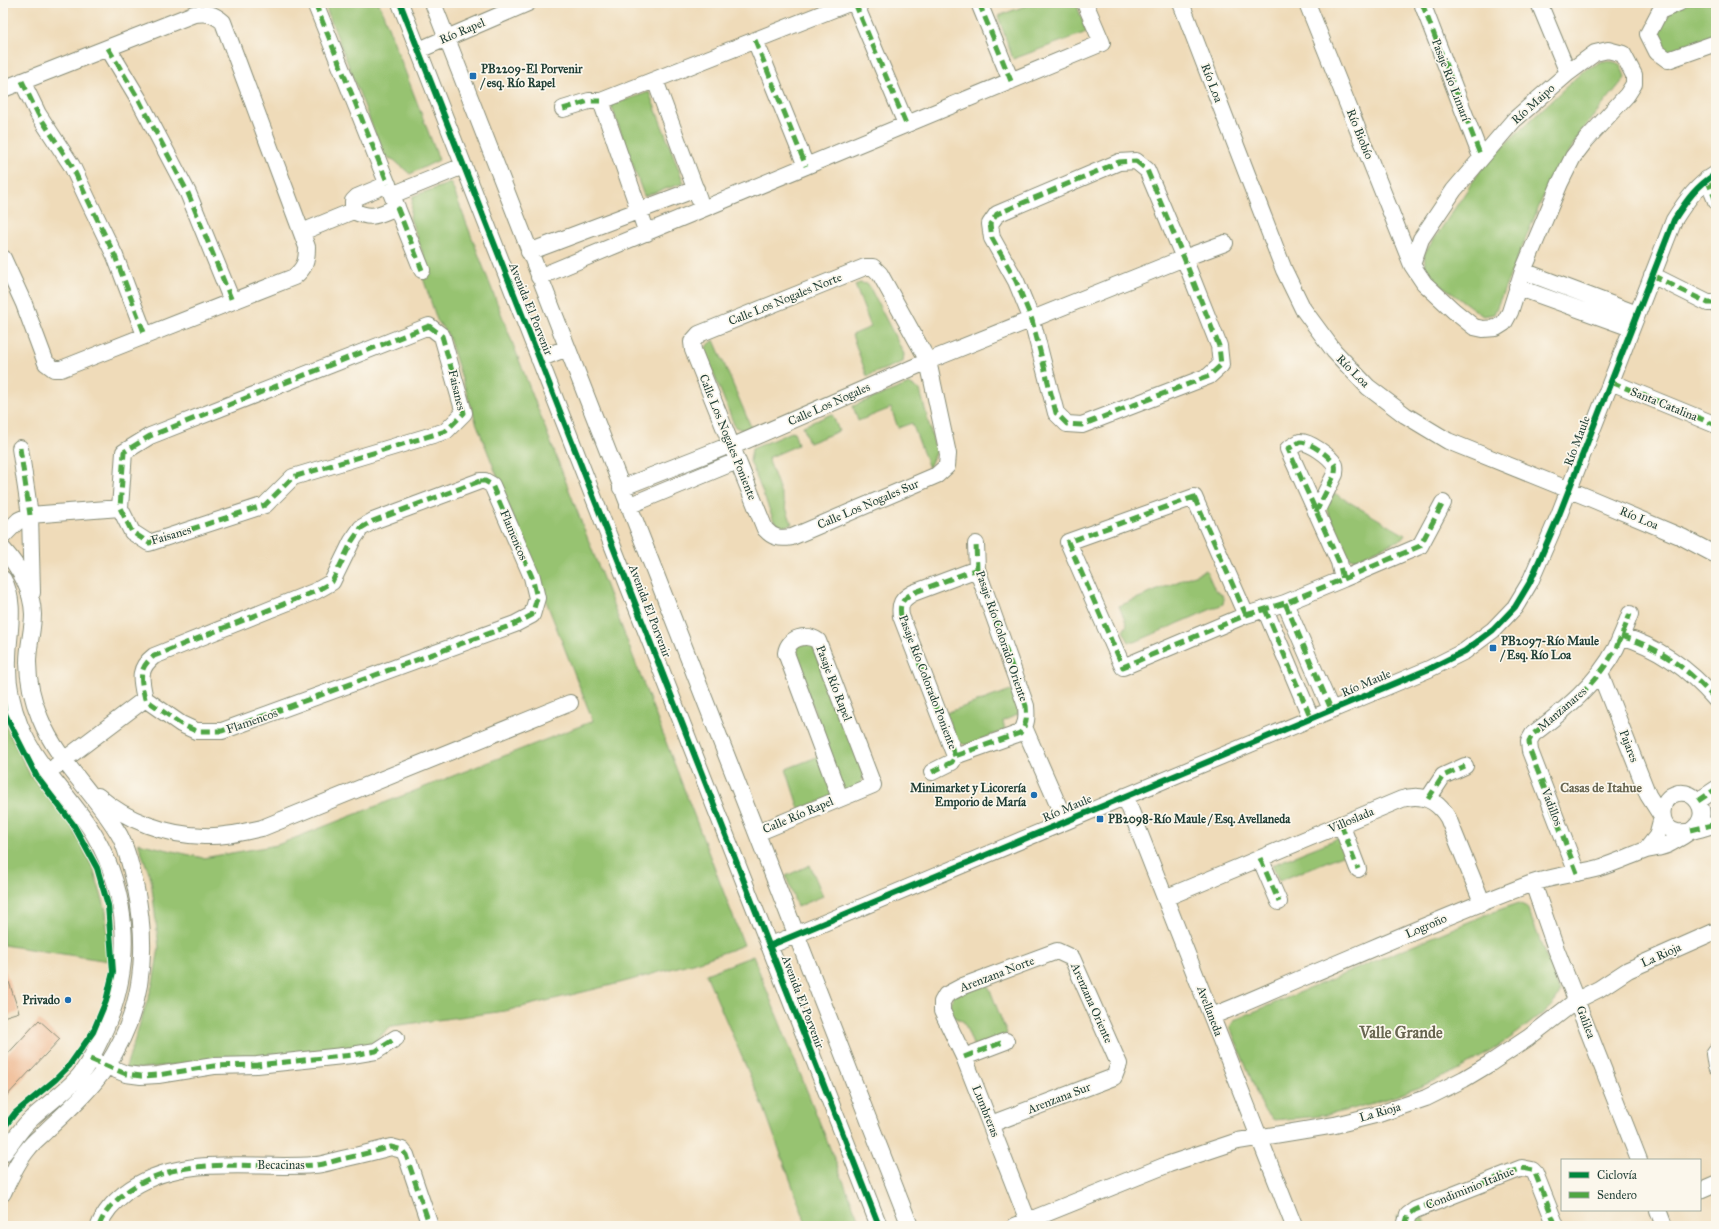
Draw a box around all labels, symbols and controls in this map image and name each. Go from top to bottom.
street label: Río Rapel [437,15,488,47]
street label: Pasaje Río Limarí [1429,37,1473,124]
place label: PB2209-El Porvenir / esq. Río Rapel [479,62,583,91]
street label: Río Loa [1198,62,1226,105]
marker: PB2209-El Porvenir / esq. Río Rapel [468,71,478,81]
street label: Río Maipo [1509,81,1557,127]
street label: Río Biobío [1344,107,1376,161]
street label: Avenida El Porvenir [506,260,556,358]
street label: Calle Los Nogales Norte [726,270,844,329]
street label: Río Loa [1334,352,1373,391]
street label: Faisanes [446,368,468,412]
street label: Calle Los Nogales Poniente [695,372,760,502]
street label: Calle Los Nogales [786,380,873,429]
street label: Santa Catalina [1628,384,1700,424]
street label: Río Maule [1561,414,1593,468]
street label: Calle Los Nogales Sur [815,476,922,533]
street label: Río Loa [1618,504,1661,533]
street label: Flamencos [497,508,531,562]
street label: Faisanes [149,523,193,547]
street label: Avenida El Porvenir [625,562,674,660]
street label: Pasaje Río Colorado Oriente [973,569,1031,703]
street label: Pasaje Río Colorado Poniente [896,613,960,751]
place label: PB2097-Río Maule / Esq. Río Loa [1499,634,1599,663]
street label: Pasaje Río Rapel [813,643,855,723]
marker: PB2097-Río Maule / Esq. Río Loa [1488,643,1498,653]
street label: Río Maule [1339,666,1393,700]
street label: Manzanares [1535,684,1589,734]
street label: Flamencos [225,706,279,736]
street label: Pajares [1616,728,1642,764]
district label: Casas de Itahue [1560,780,1642,796]
place label: Minimarket y Licorería Emporio de María [910,781,1027,810]
street label: Vadillos [1538,785,1565,828]
marker: Minimarket y Licorería Emporio de María [1029,790,1039,800]
street label: Río Maule [1040,791,1094,825]
street label: Calle Río Rapel [761,794,836,836]
street label: Villoslada [1325,804,1377,836]
place label: PB2098-Río Maule / Esq. Avellaneda [1108,812,1291,827]
marker: PB2098-Río Maule / Esq. Avellaneda [1095,814,1105,824]
street label: Logroño [1403,911,1449,942]
street label: La Rioja [1639,940,1684,970]
street label: Avenida El Porvenir [778,953,827,1051]
street label: Arenzana Norte [957,953,1036,995]
street label: Arenzana Oriente [1068,960,1116,1045]
street label: Avellaneda [1194,983,1226,1039]
place label: Privado [23,993,60,1007]
marker: Privado [63,995,73,1005]
street label: Galilea [1573,1004,1599,1041]
district label: Valle Grande [1358,1023,1443,1042]
street label: Arenzana Sur [1024,1079,1093,1117]
street label: Lumbreras [969,1083,1003,1139]
street label: La Rioja [1358,1099,1403,1125]
street label: Becacinas [257,1158,305,1172]
legend [1561,1159,1701,1211]
street label: Condiminio Itahue [1424,1164,1516,1212]
text: Ciclovía [1597,1168,1638,1182]
text: Sendero [1597,1188,1637,1202]

